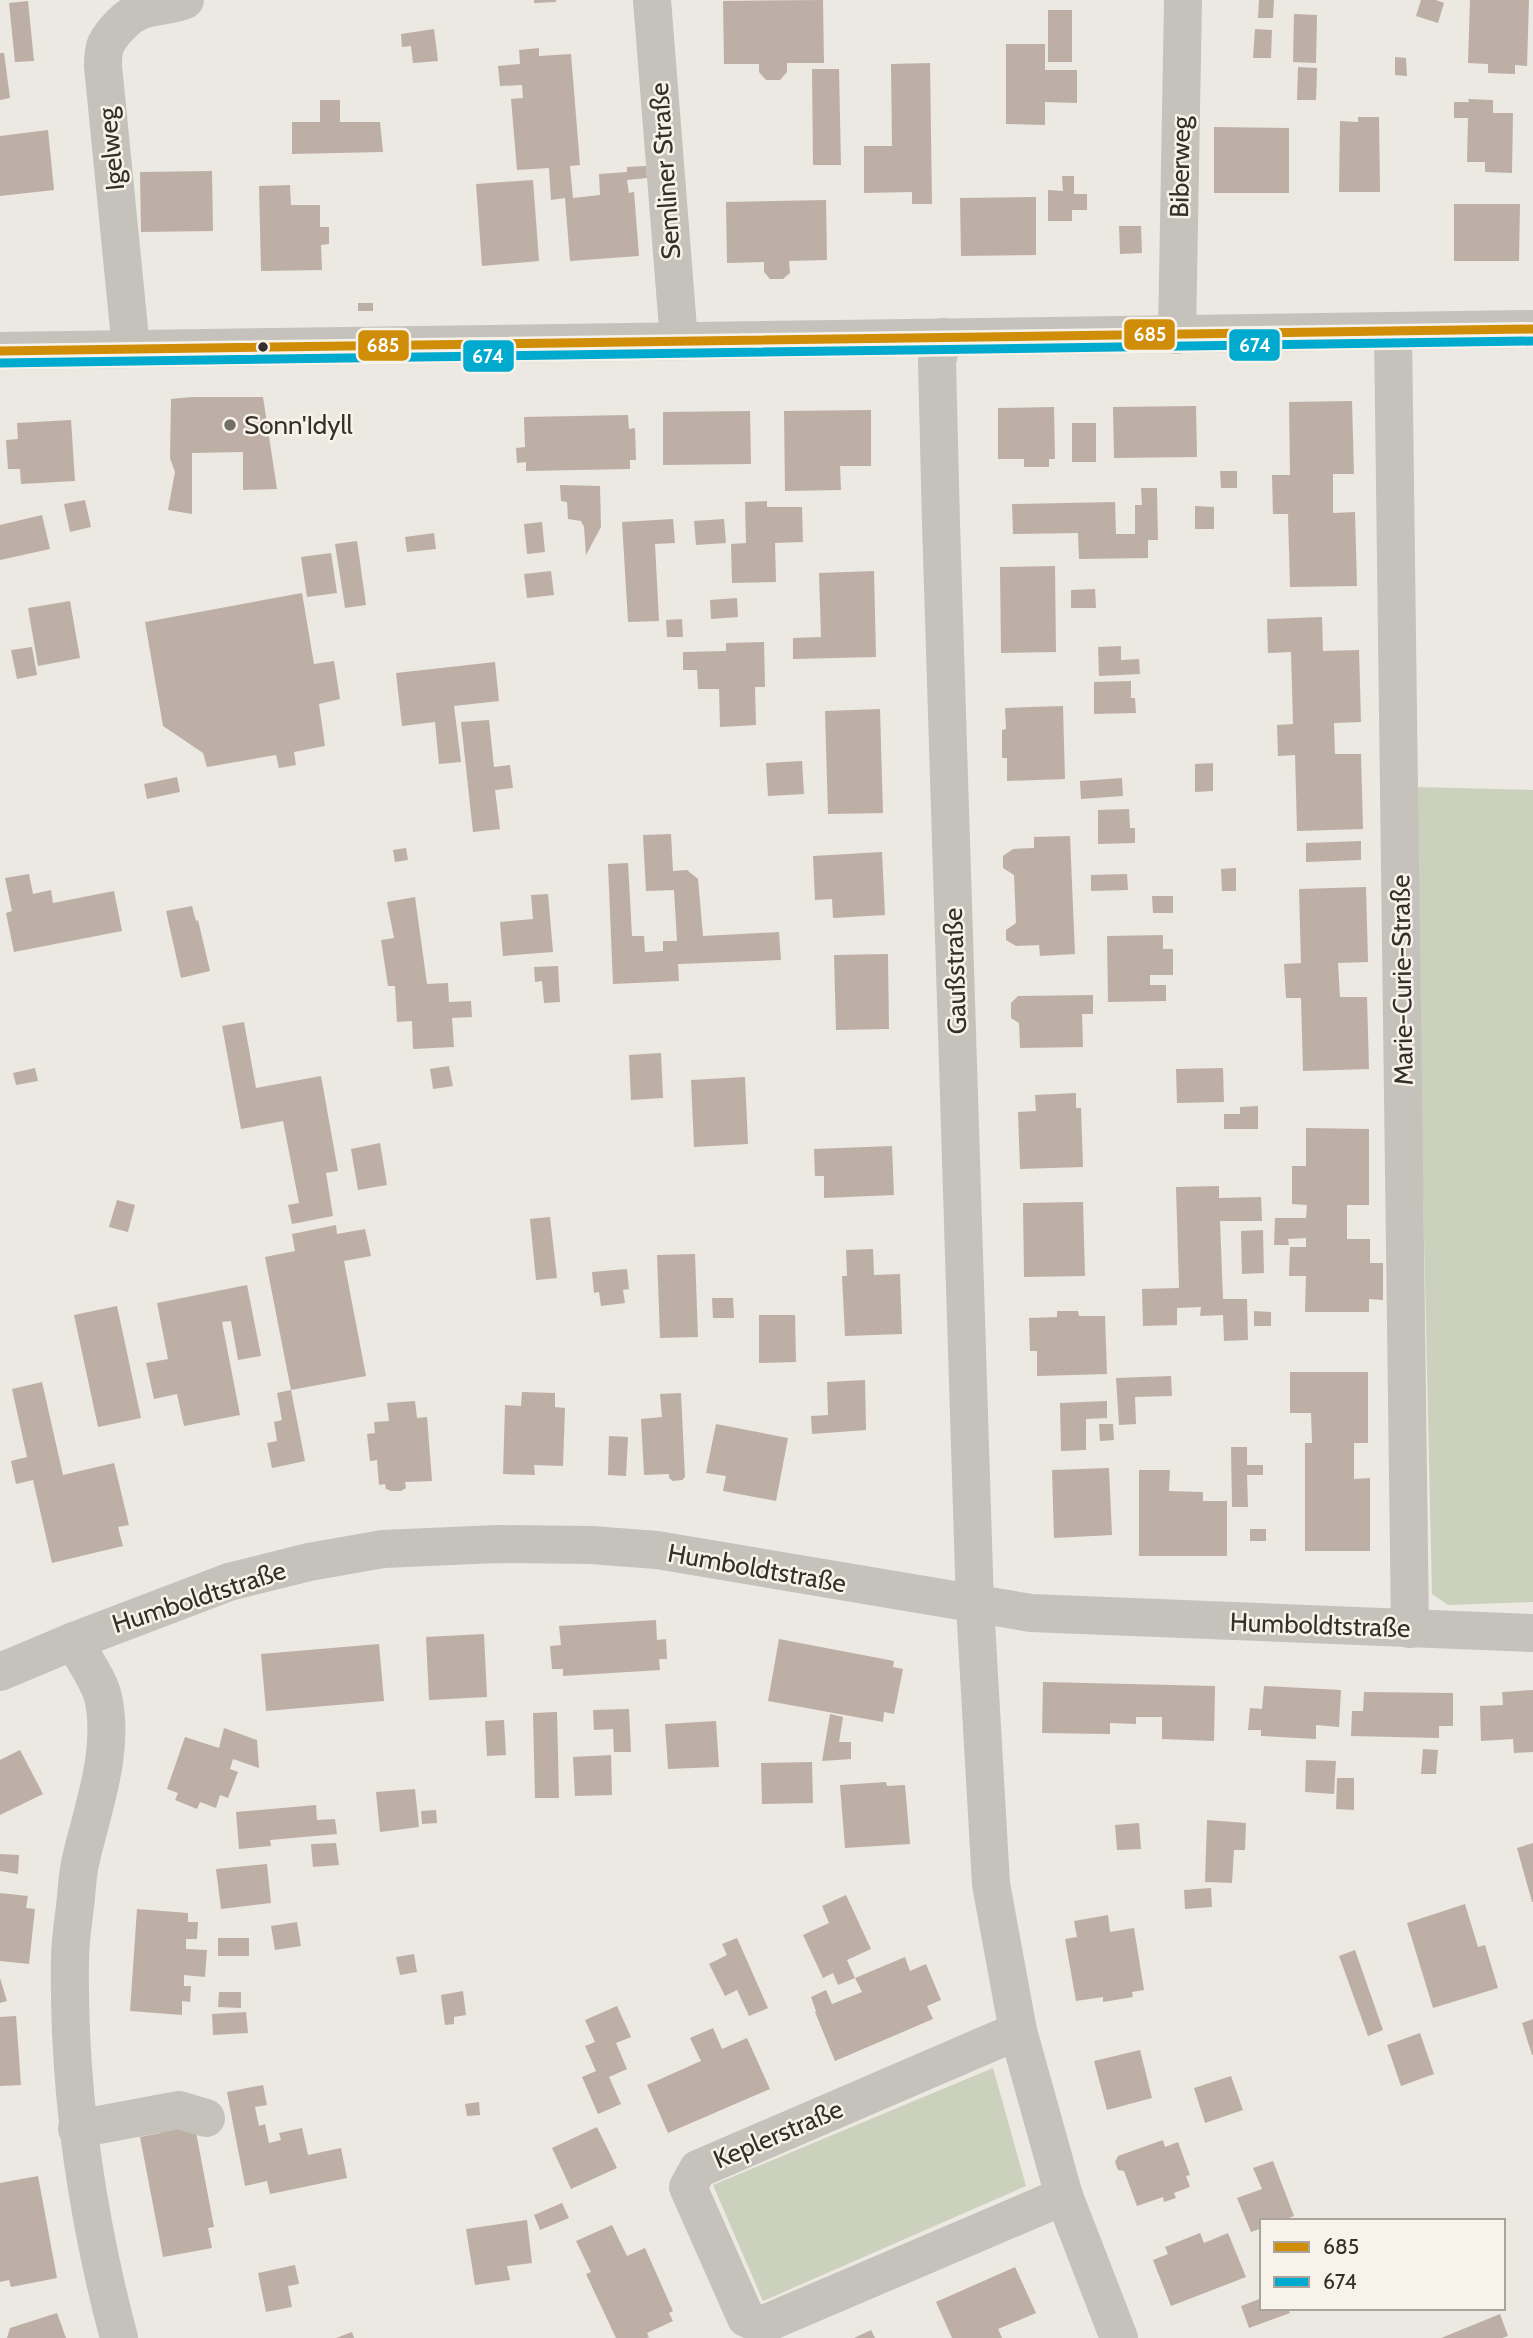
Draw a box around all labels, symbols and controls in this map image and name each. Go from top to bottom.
street label: Semliner Straße [643,82,687,260]
street label: Igelweg [91,105,131,192]
street label: Biberweg [1163,115,1197,218]
line badge: 685 [1123,318,1176,351]
text: 685 [1134,323,1166,346]
line badge: 674 [1228,328,1281,362]
line badge: 685 [357,329,410,362]
text: 685 [367,334,399,357]
text: 674 [1239,334,1271,357]
line badge: 674 [462,339,515,373]
unlabelled marker [256,340,270,354]
text: 674 [472,345,504,368]
place label: Sonn'Idyll [244,409,353,441]
marker: Sonn'Idyll [222,417,238,433]
street label: Marie-Curie-Straße [1384,874,1420,1086]
street label: Gaußstraße [937,907,973,1035]
street label: Humboldtstraße [665,1537,849,1599]
street label: Humboldtstraße [108,1554,290,1640]
street label: Humboldtstraße [1229,1606,1411,1644]
street label: Keplerstraße [709,2092,847,2176]
legend [1260,2219,1505,2310]
text: 685 [1323,2234,1359,2259]
text: 674 [1323,2269,1357,2294]

